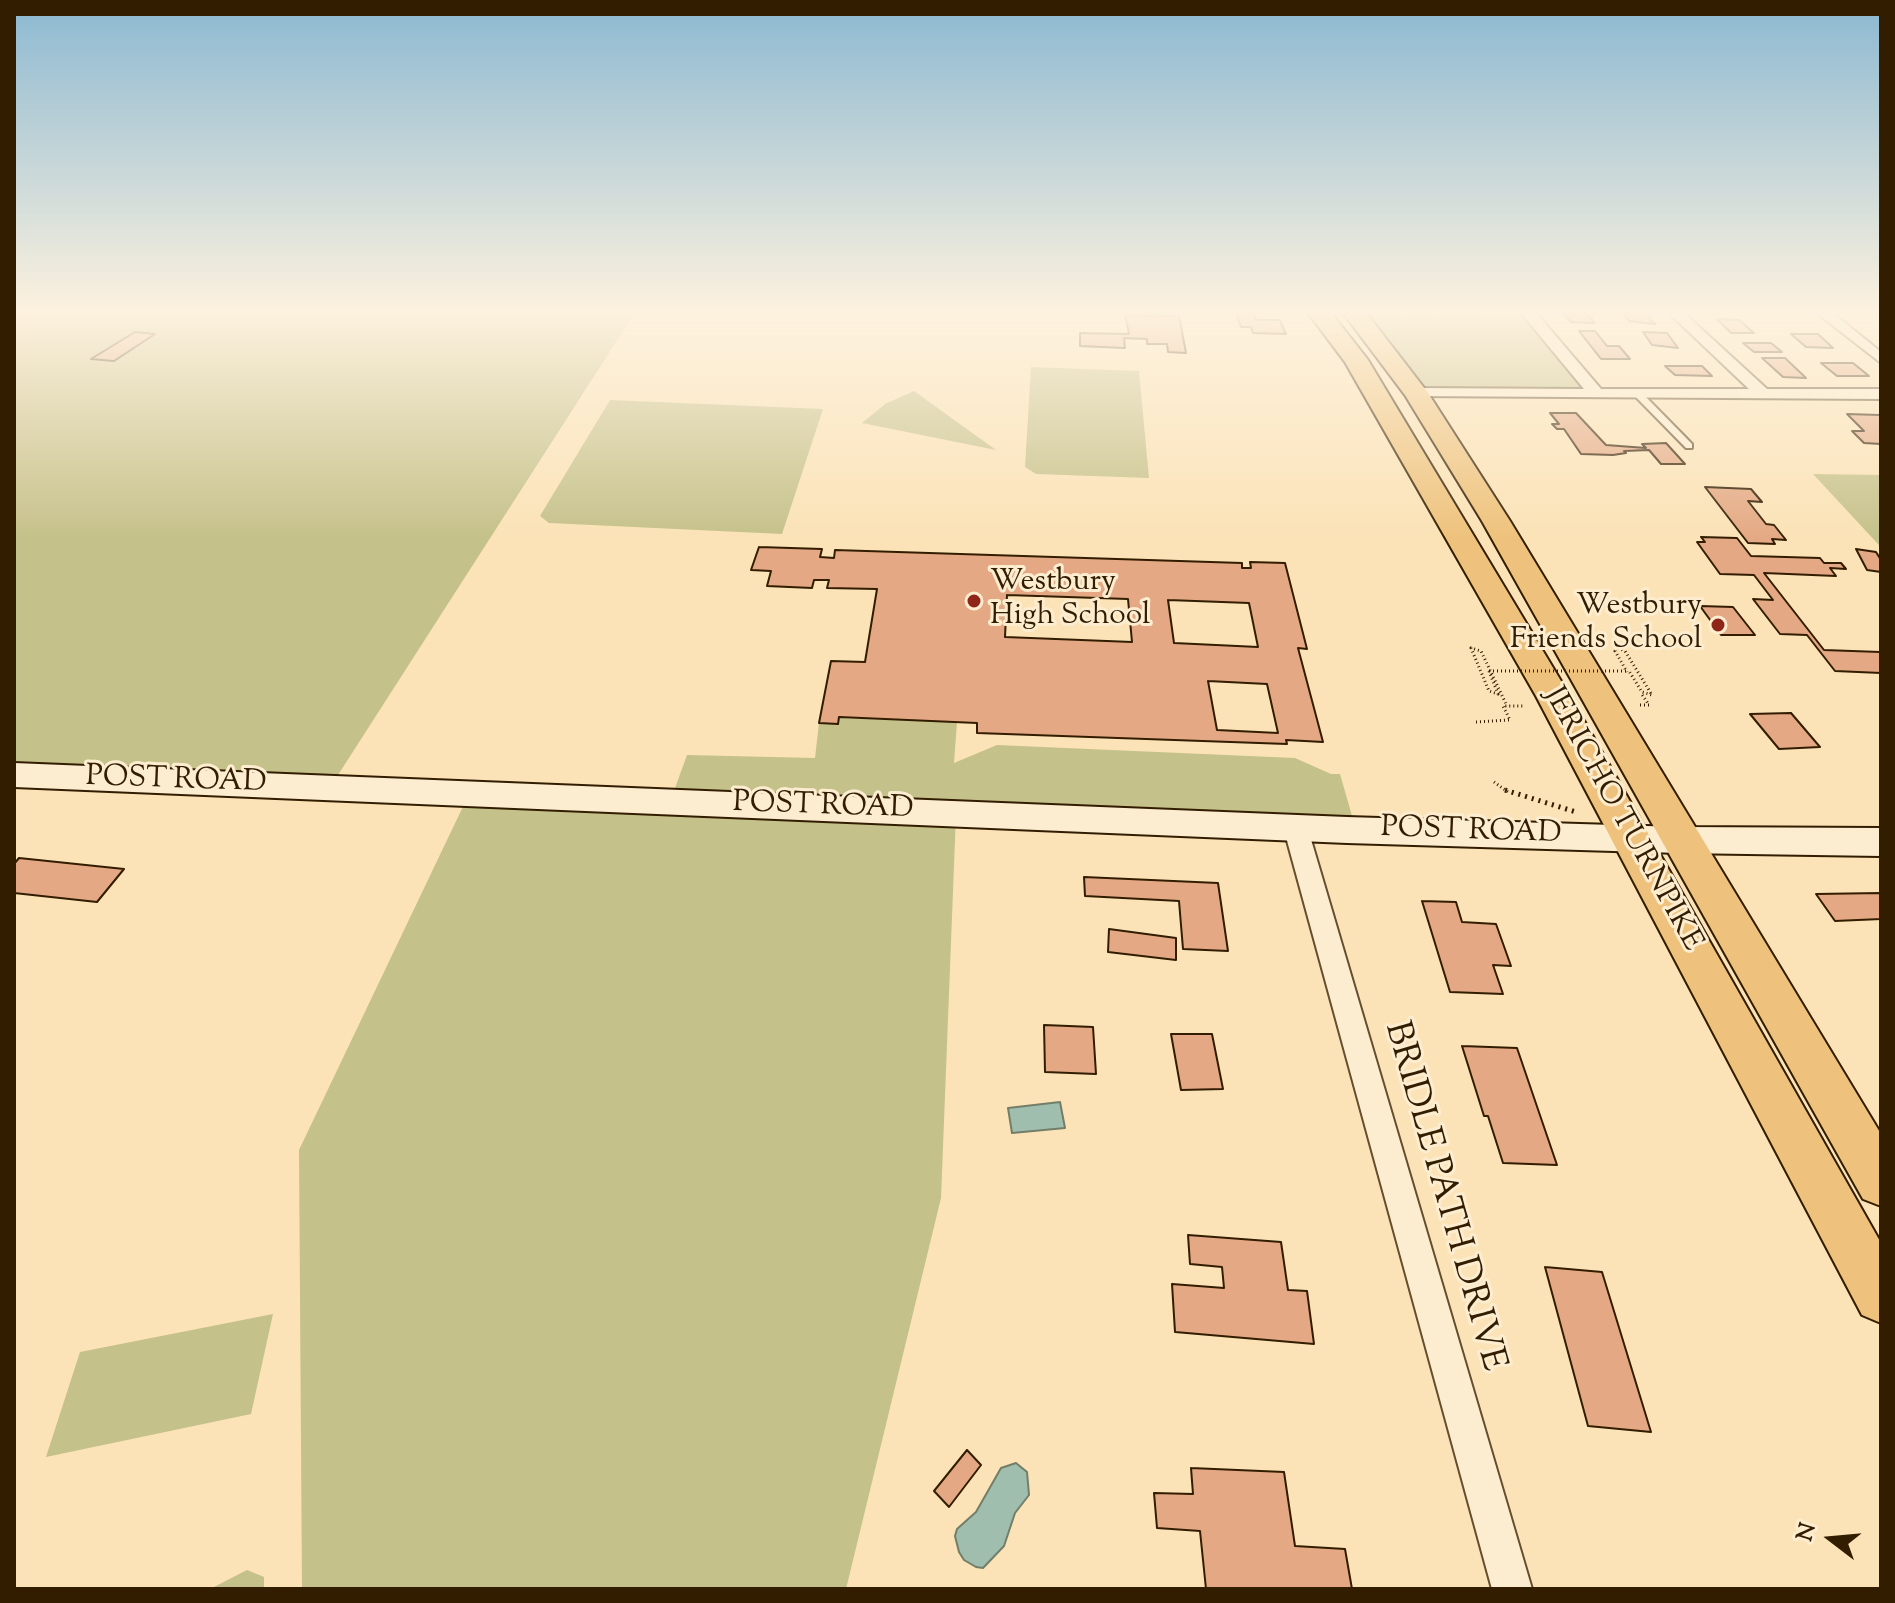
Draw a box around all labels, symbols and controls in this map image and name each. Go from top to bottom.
place label: Westbury High School [990,566,1150,636]
place label: Westbury Friends School [1510,590,1702,660]
marker: Westbury High School [965,592,983,610]
marker: Westbury Friends School [1709,616,1727,634]
street label: JERICHO TURNPIKE [1534,682,1708,958]
street label: POST ROAD [85,761,267,803]
street label: POST ROAD [732,787,914,829]
street label: POST ROAD [1380,812,1562,854]
street label: BRIDLE PATH DRIVE [1371,1017,1513,1377]
north arrow [1791,1499,1871,1579]
text: N [1790,1520,1826,1545]

